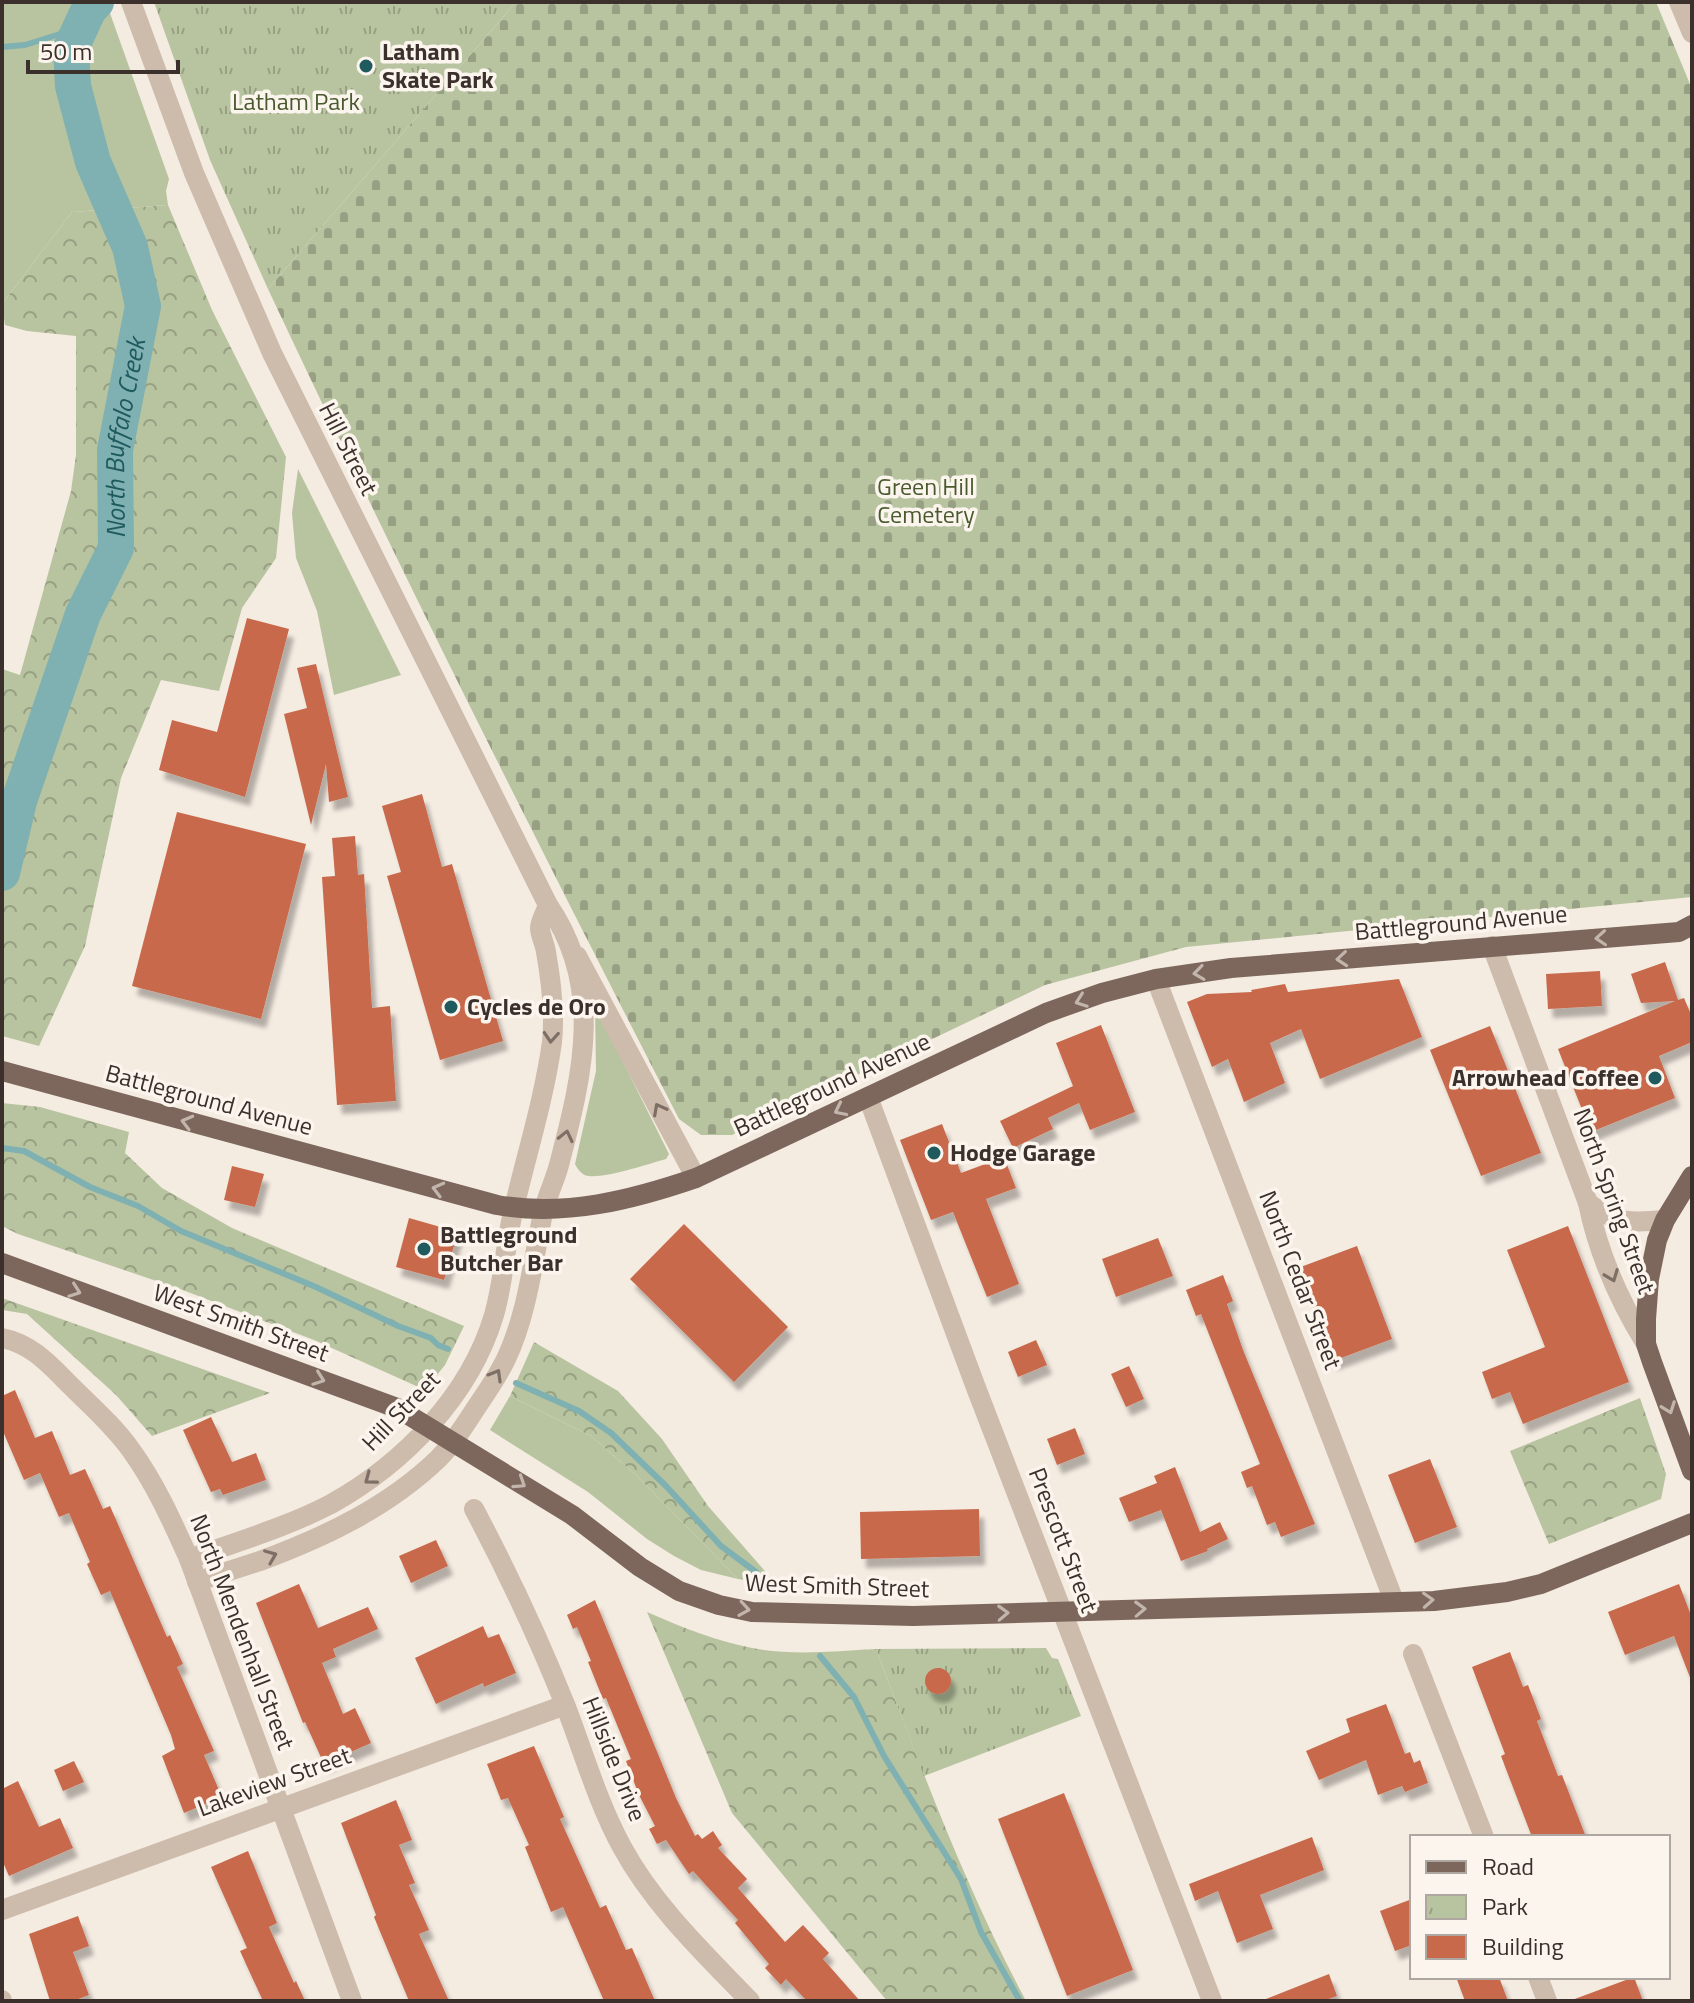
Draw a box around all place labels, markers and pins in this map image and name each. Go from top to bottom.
place label: Latham Skate Park [382,33,494,97]
marker: Latham Skate Park [357,57,375,75]
place label: Cycles de Oro [467,988,606,1024]
marker: Cycles de Oro [442,998,460,1016]
place label: Arrowhead Coffee [1452,1059,1639,1095]
marker: Arrowhead Coffee [1646,1069,1664,1087]
place label: Hodge Garage [950,1134,1096,1170]
marker: Hodge Garage [925,1144,943,1162]
place label: Battleground Butcher Bar [440,1216,577,1280]
marker: Battleground Butcher Bar [415,1240,433,1258]

